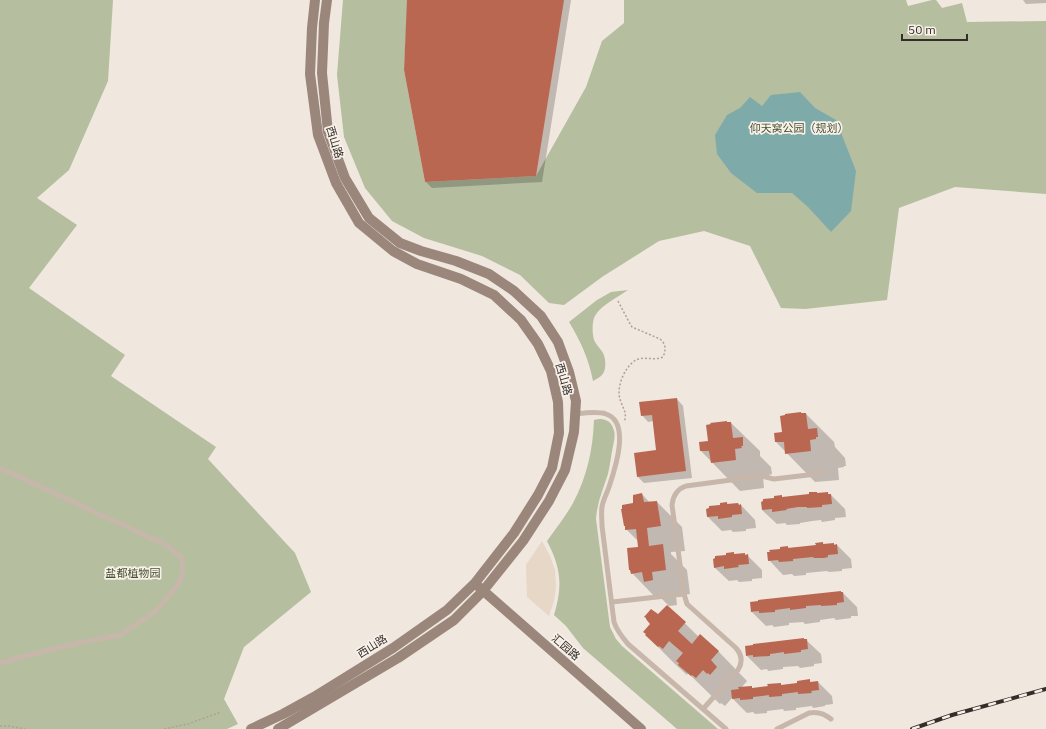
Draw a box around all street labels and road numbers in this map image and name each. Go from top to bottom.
street label: 西山路 [323,124,347,160]
street label: 西山路 [553,361,575,397]
street label: 西山路 [354,631,390,661]
street label: 汇园路 [549,631,583,663]

